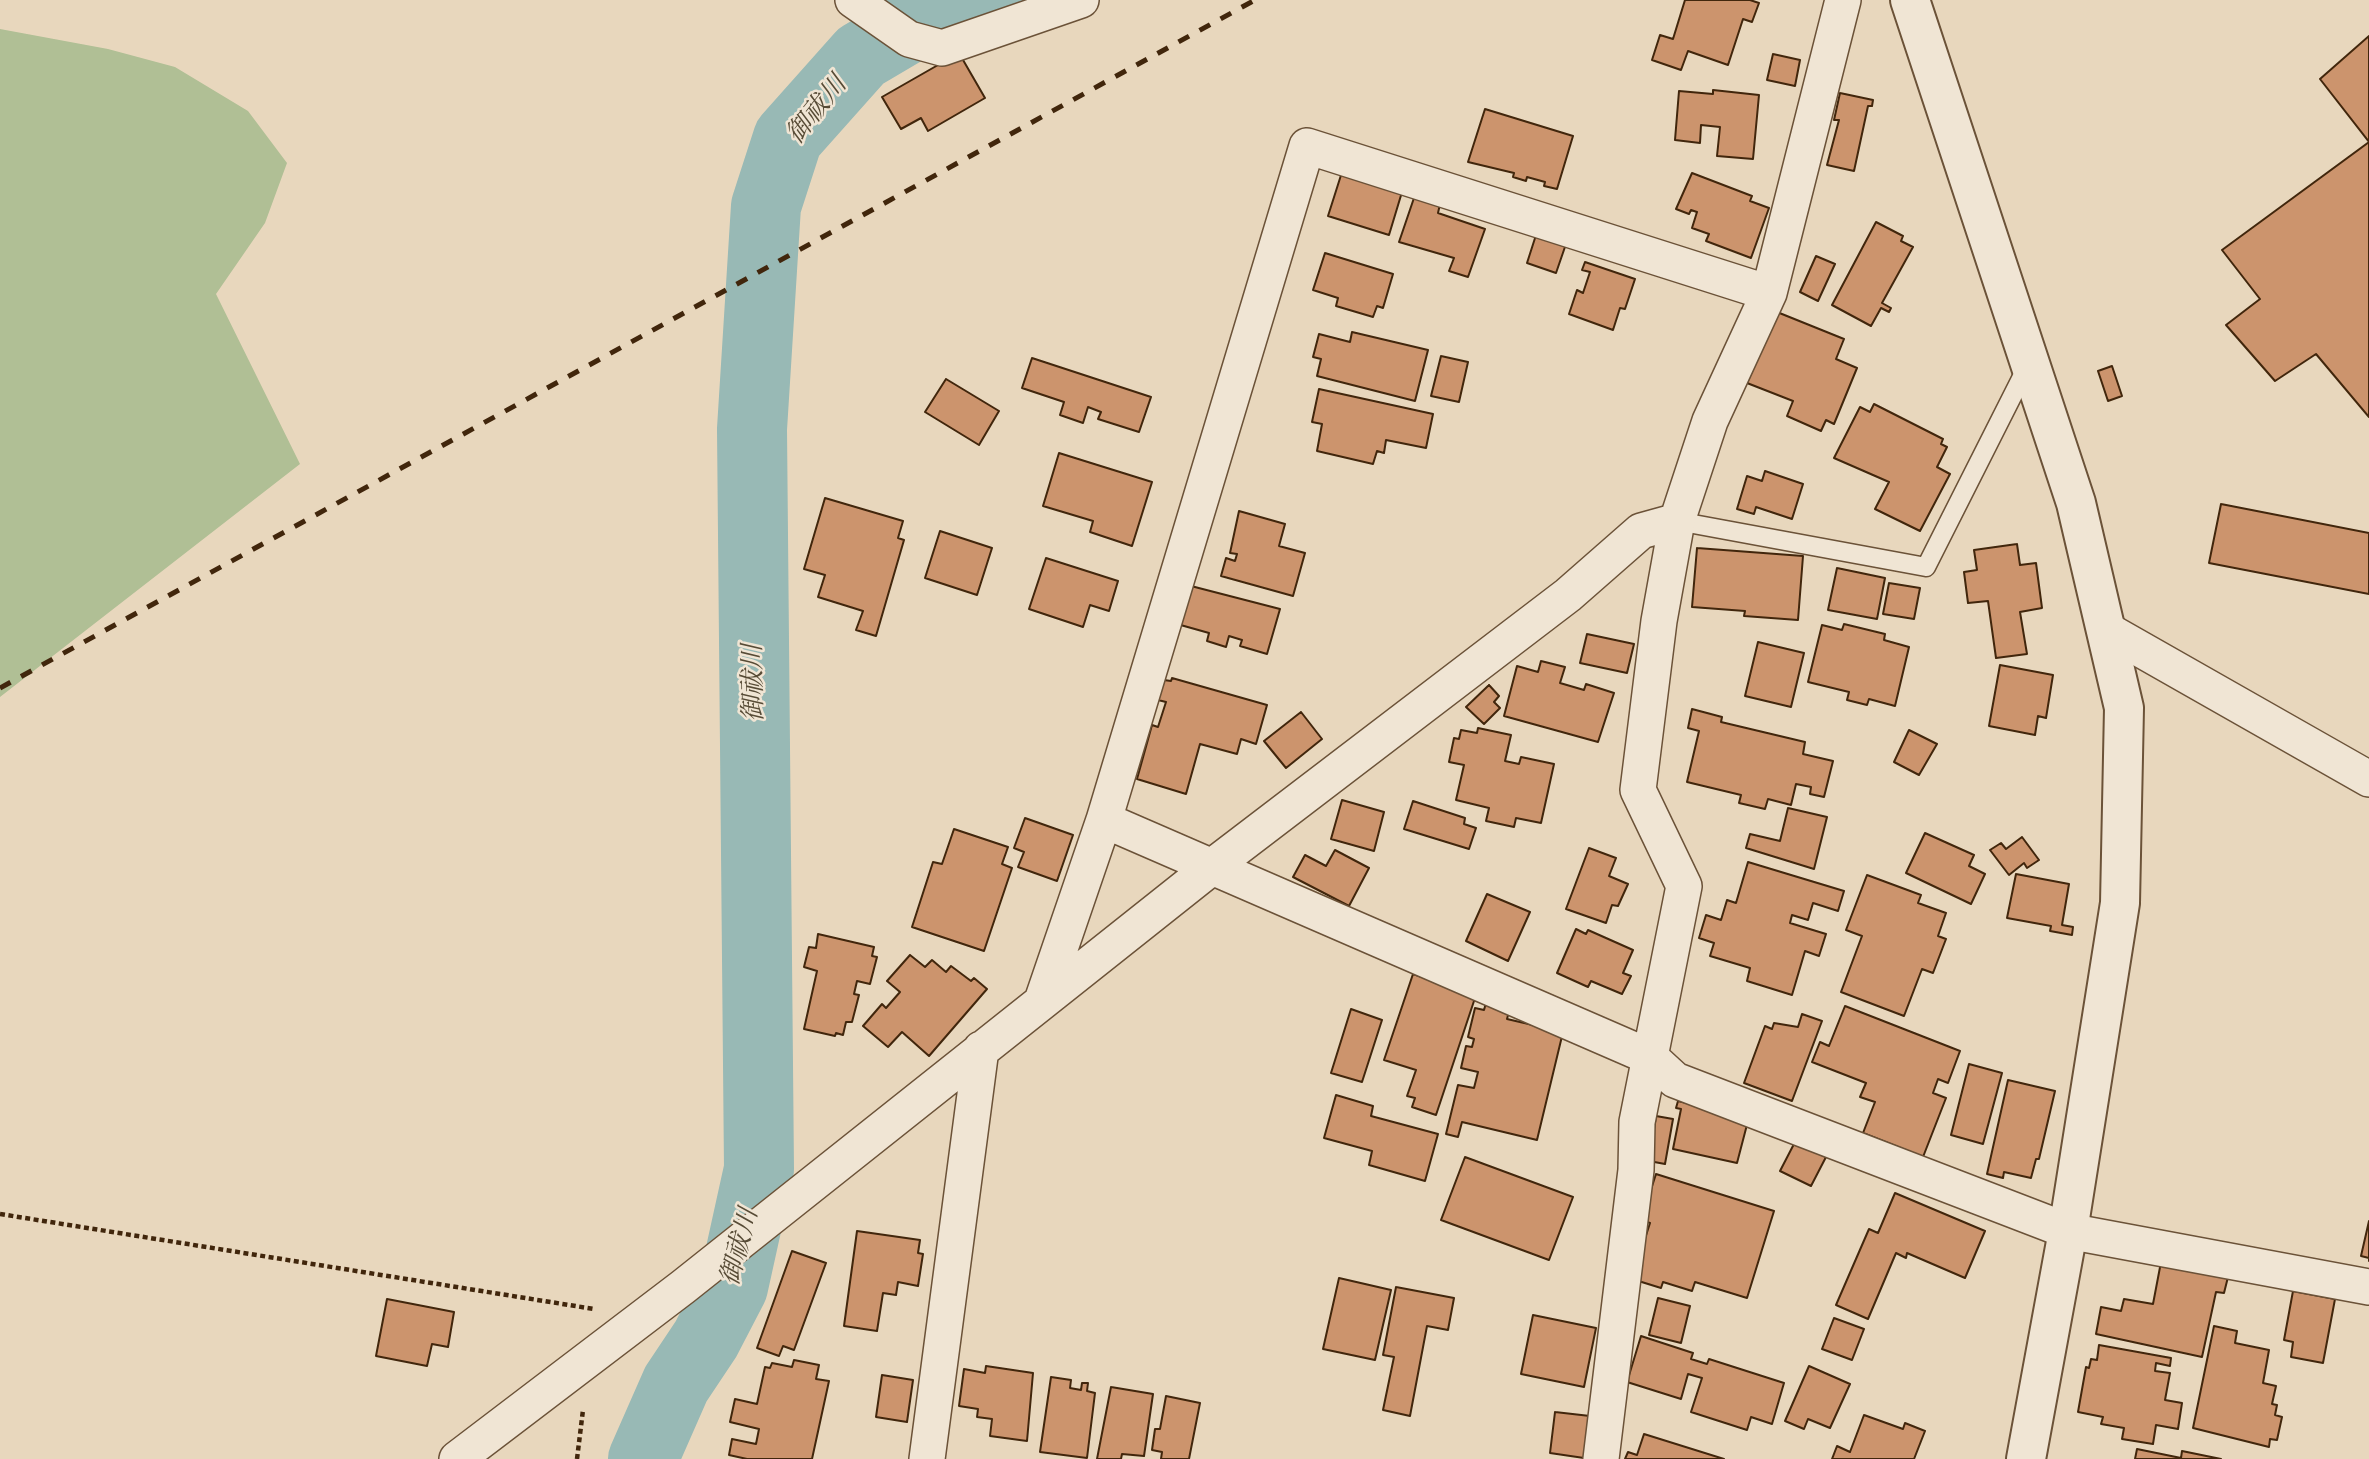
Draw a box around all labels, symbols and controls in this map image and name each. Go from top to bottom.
water label: 御祓川 [780,70,854,150]
water label: 御祓川 [738,644,770,722]
water label: 御祓川 [715,1205,765,1289]

